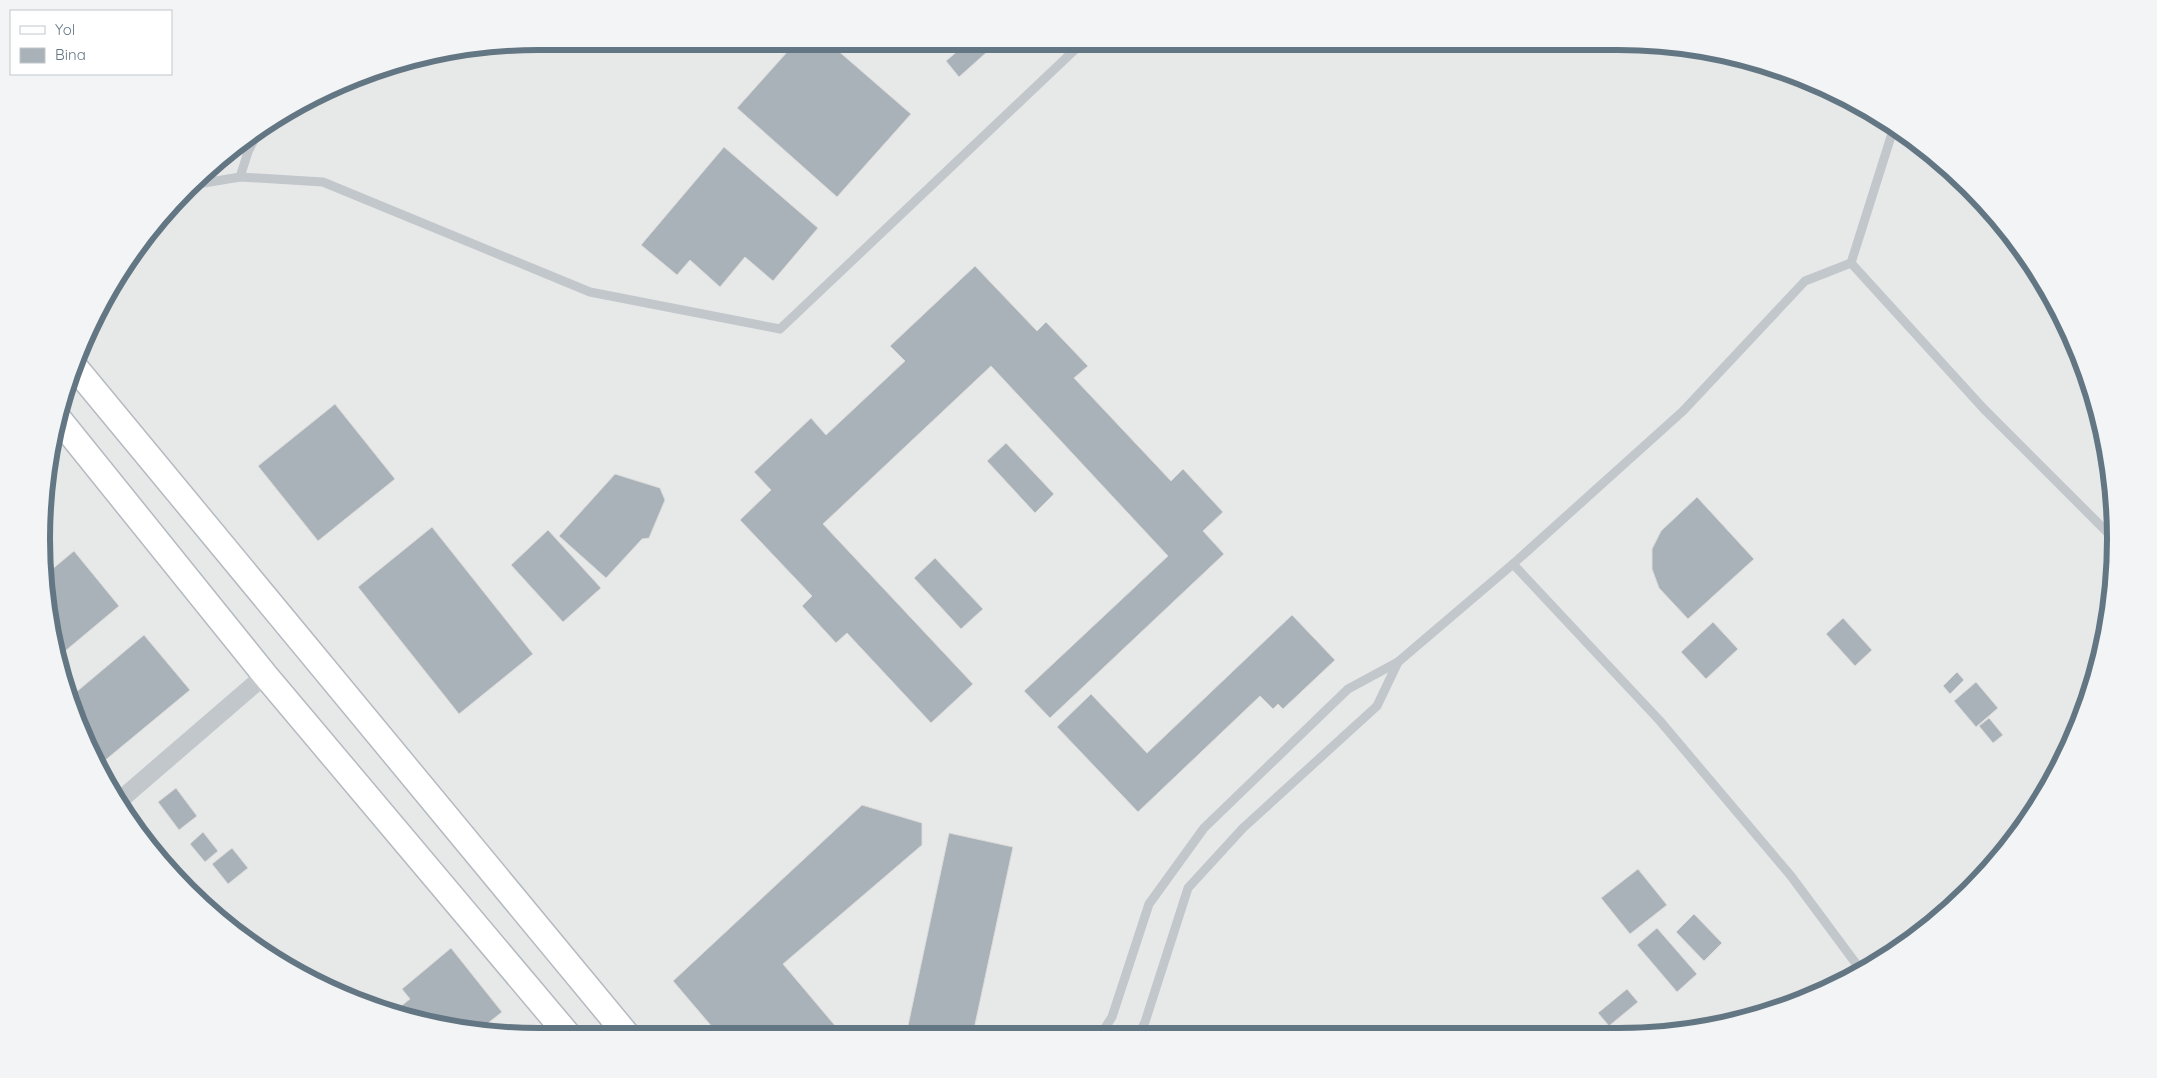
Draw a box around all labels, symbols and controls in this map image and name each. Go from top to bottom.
legend [10,10,172,75]
text: Yol [55,20,75,39]
text: Bina [55,45,86,64]

